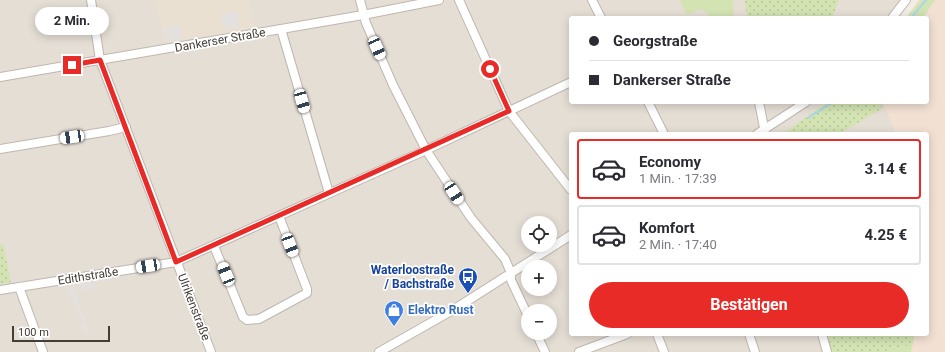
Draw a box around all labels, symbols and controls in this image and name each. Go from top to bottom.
callout: 2 Min. [35,7,109,35]
text: 2 Min. [54,13,90,28]
street label: Dankerser Straße [174,25,266,55]
text: Georgstraße [613,32,697,50]
car [367,35,387,61]
route end [63,56,81,74]
route start [481,60,499,78]
text: Dankerser Straße [613,71,731,89]
car [293,88,311,114]
car [59,129,85,145]
icon: car [591,151,627,187]
text: Economy [639,153,701,171]
text: 3.14 € [864,160,907,178]
text: 1 Min. · 17:39 [639,171,717,186]
car [442,180,466,206]
map controls [521,216,557,340]
button: locate [521,216,557,252]
icon: car [591,217,627,253]
text: Komfort [639,219,695,237]
text: 4.25 € [864,226,907,244]
car [280,232,300,258]
text: 2 Min. · 17:40 [639,237,717,252]
car [135,258,161,274]
button: + [521,260,557,296]
car [216,261,236,287]
place label: Waterloostraße / Bachstraße [371,263,455,291]
street label: Edithstraße [57,264,119,288]
bus stop icon: Waterloostraße / Bachstraße [457,266,479,294]
street label: Ulrikenstraße [175,272,213,342]
button: Bestätigen [589,282,909,328]
shop icon: Elektro Rust [383,299,405,327]
place label: Elektro Rust [408,303,473,317]
button: − [521,304,557,340]
scale bar [12,324,110,343]
text: 100 m [18,326,49,339]

